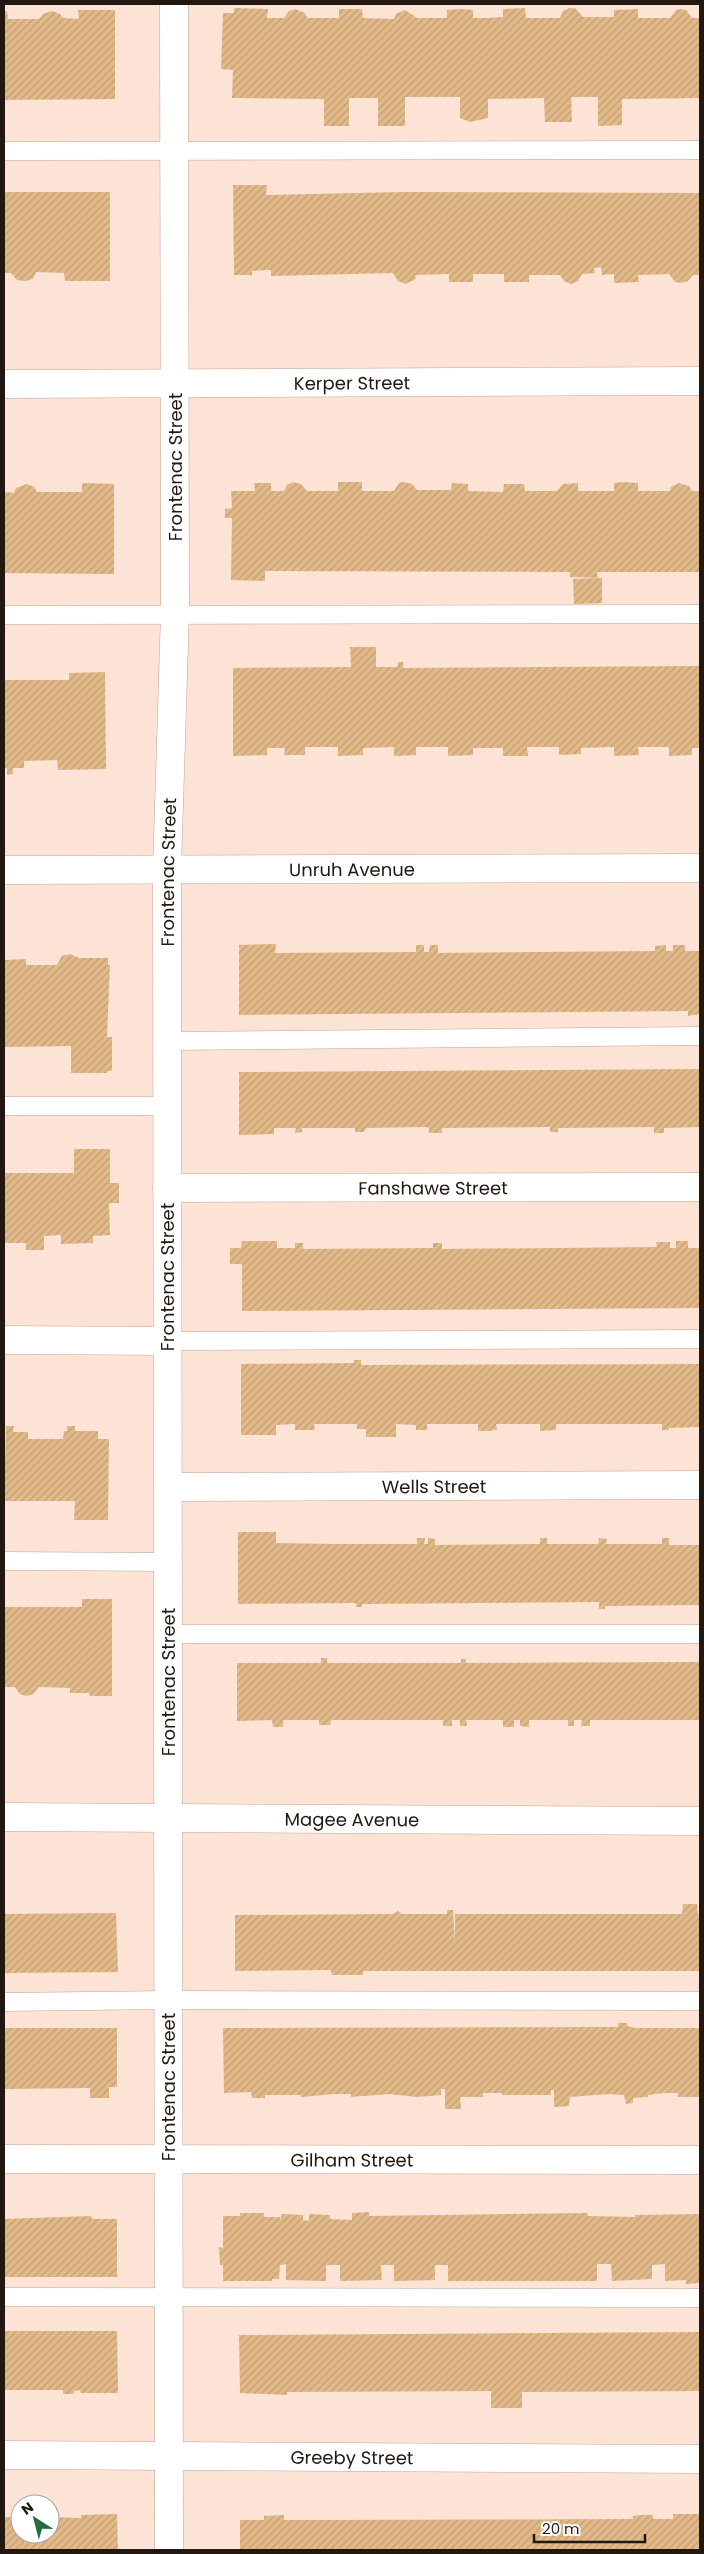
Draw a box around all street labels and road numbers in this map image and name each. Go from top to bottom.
street label: Kerper Street [294,370,410,395]
street label: Frontenac Street [163,393,188,541]
street label: Frontenac Street [154,797,182,946]
street label: Unruh Avenue [289,856,415,882]
street label: Fanshawe Street [358,1175,508,1200]
street label: Frontenac Street [155,1203,180,1351]
street label: Wells Street [382,1473,486,1499]
street label: Frontenac Street [156,1608,181,1756]
street label: Magee Avenue [285,1806,419,1832]
street label: Frontenac Street [156,2013,181,2161]
street label: Gilham Street [291,2147,413,2172]
street label: Greeby Street [290,2444,414,2470]

